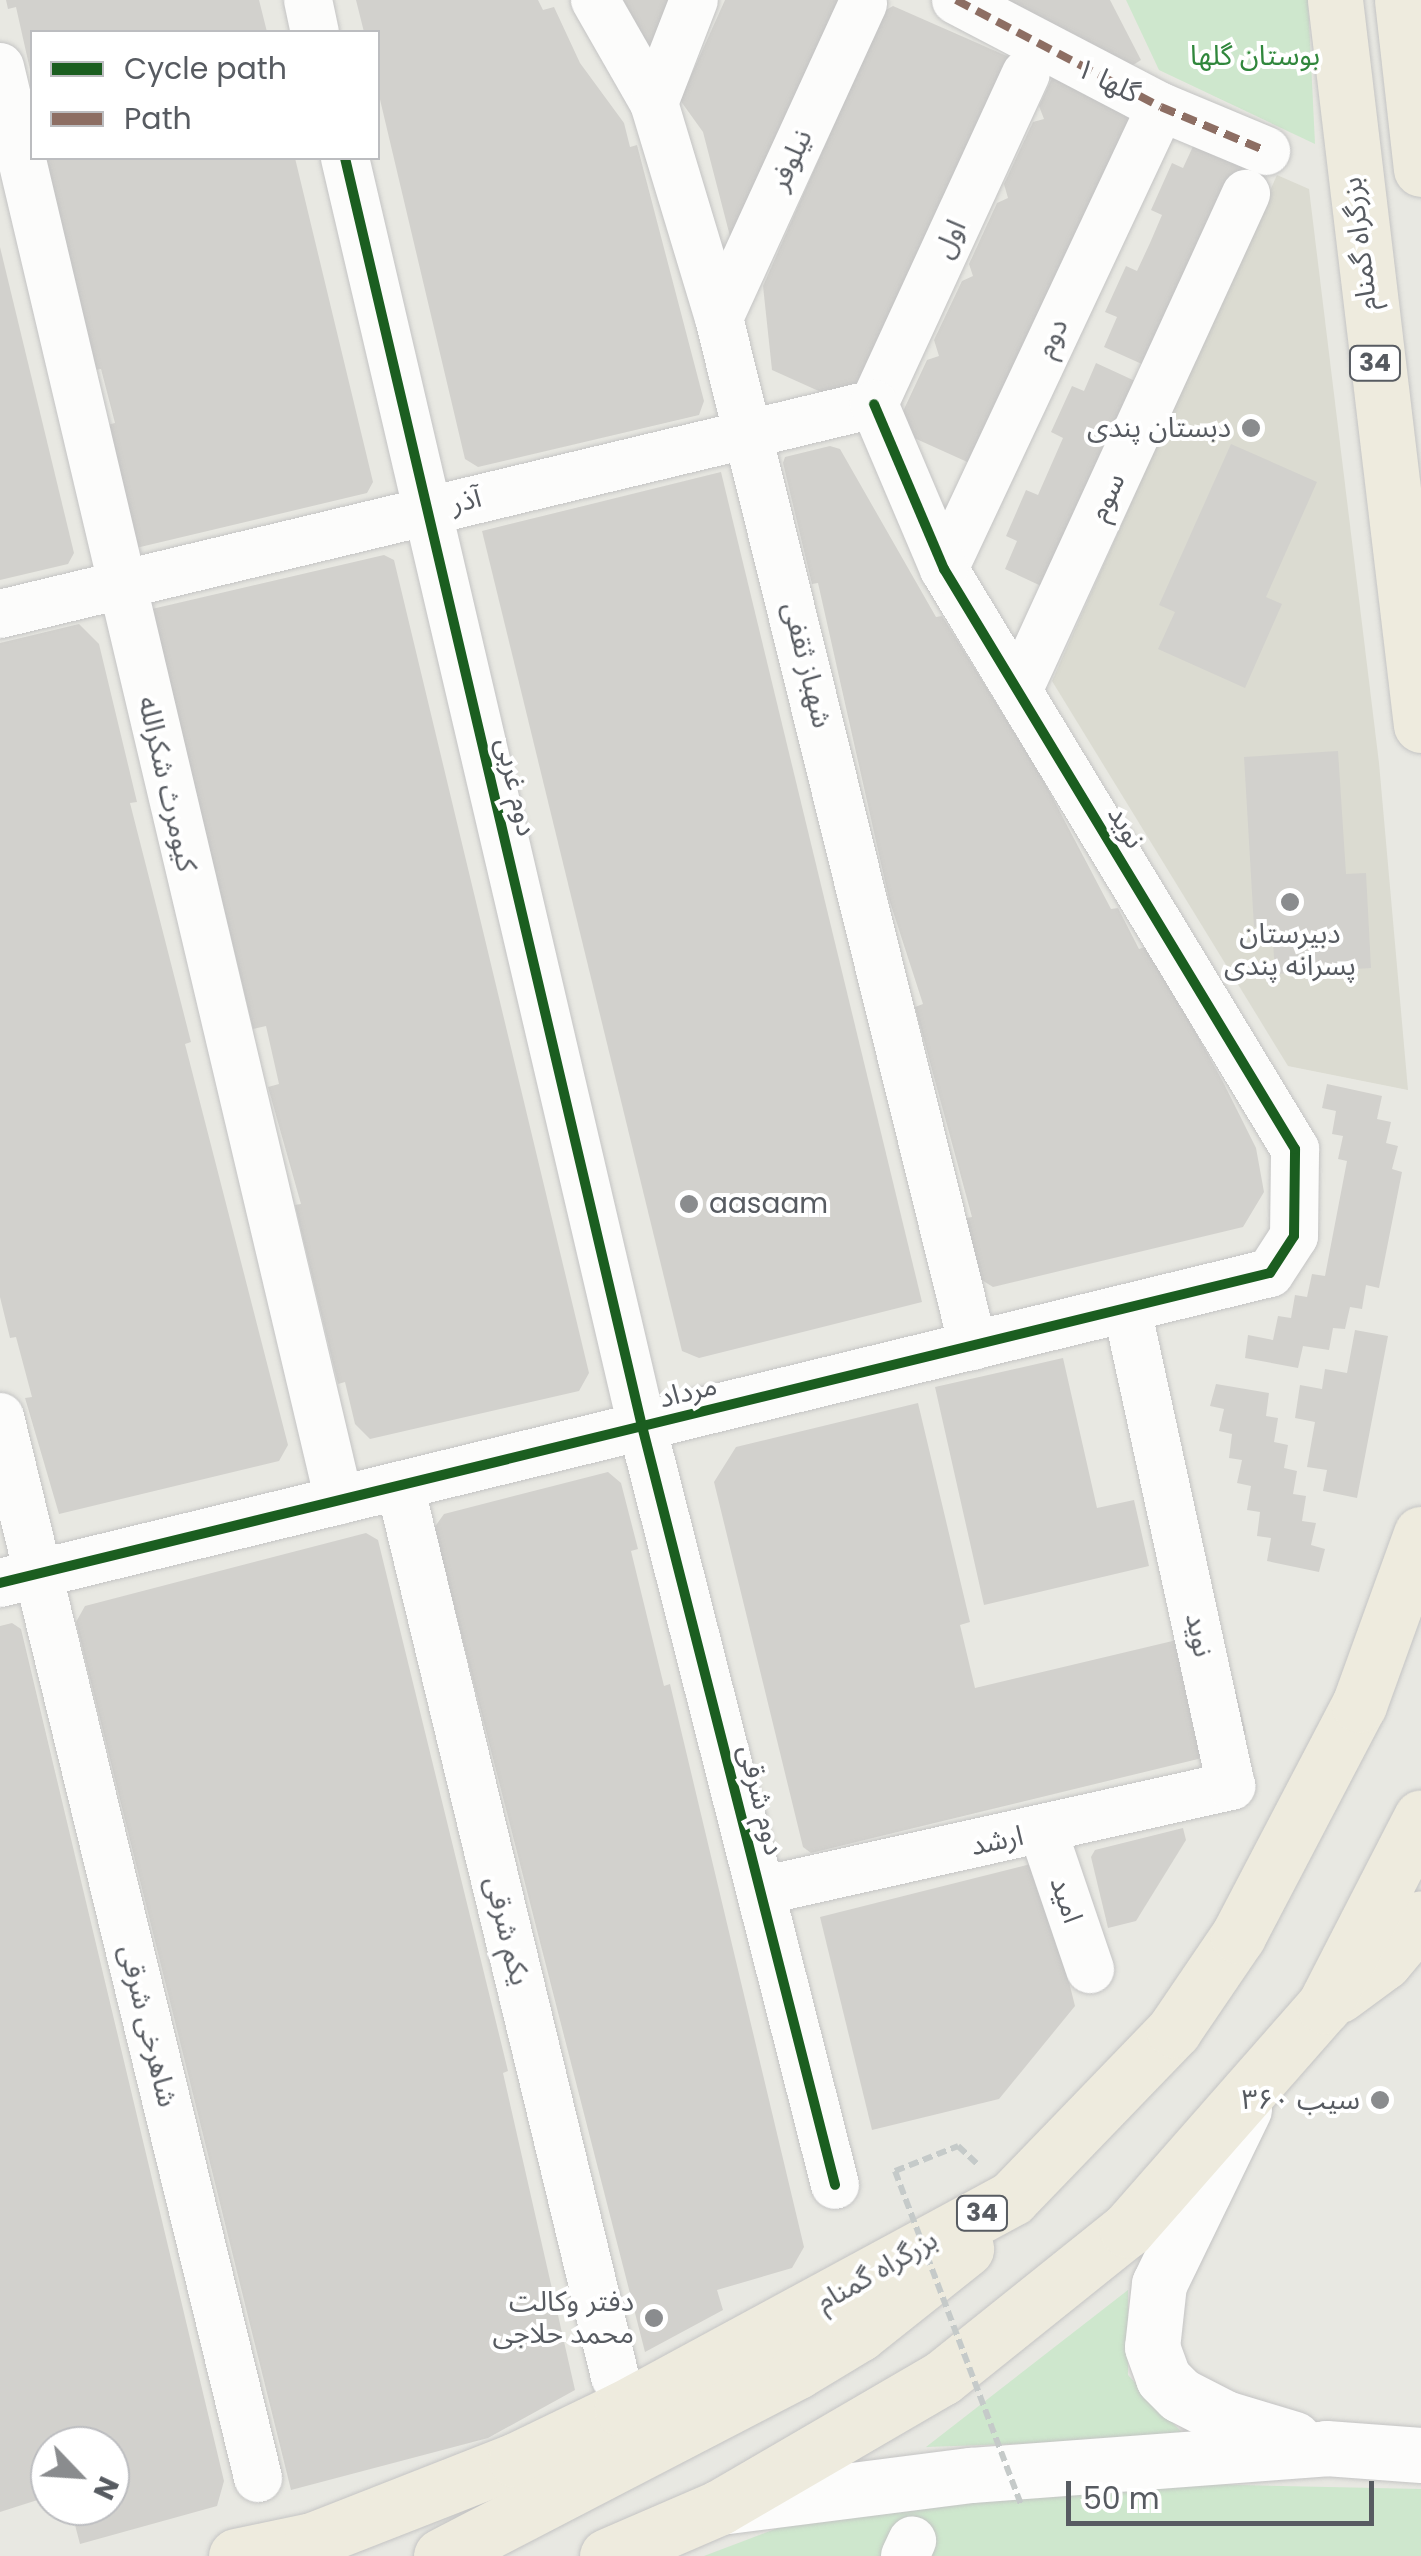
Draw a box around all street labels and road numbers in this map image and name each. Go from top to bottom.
street label: گلها ۱ [1071,51,1145,111]
street label: نیلوفر [762,124,820,196]
street label: بزرگراه گمنام [1335,175,1385,313]
street label: اول [927,214,973,264]
street label: دوم [1028,313,1076,363]
road number: 34 [1348,343,1402,383]
street label: سوم [1081,468,1133,526]
street label: آذر [447,481,485,521]
street label: شهباز ثقفی [775,599,839,731]
street label: کیومرث شکرالله [131,693,203,875]
street label: دوم غربی [488,735,544,839]
street label: نوید [1100,799,1152,855]
street label: مرداد [656,1369,720,1415]
street label: نوید [1178,1610,1220,1660]
street label: دوم شرقی [731,1741,791,1859]
street label: ارشد [968,1819,1026,1863]
street label: امید [1043,1872,1089,1928]
street label: یکم شرقی [477,1873,537,1989]
street label: شاهرخی شرقی [112,1941,184,2111]
road number: 34 [954,2193,1010,2233]
street label: بزرگراه گمنام [810,2223,944,2319]

